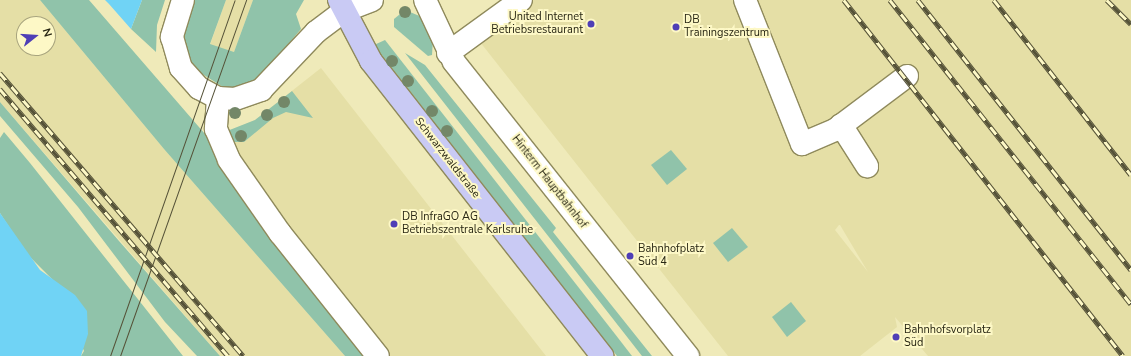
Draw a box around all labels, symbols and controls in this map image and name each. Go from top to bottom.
place label: United Internet Betriebsrestaurant [491,11,583,37]
place label: DB Trainingszentrum [684,14,769,40]
north arrow [16,16,56,56]
marker: United Internet Betriebsrestaurant [586,19,596,29]
marker: DB Trainingszentrum [671,22,681,32]
text: N [39,27,55,39]
street label: Schwarzwaldstraße [412,115,482,201]
street label: Hinterm Hauptbahnhof [509,133,589,231]
place label: DB InfraGO AG Betriebszentrale Karlsruhe [402,211,533,237]
marker: DB InfraGO AG Betriebszentrale Karlsruhe [389,219,399,229]
place label: Bahnhofplatz Süd 4 [638,243,704,269]
marker: Bahnhofplatz Süd 4 [625,251,635,261]
place label: Bahnhofsvorplatz Süd [904,324,991,350]
marker: Bahnhofsvorplatz Süd [891,332,901,342]

